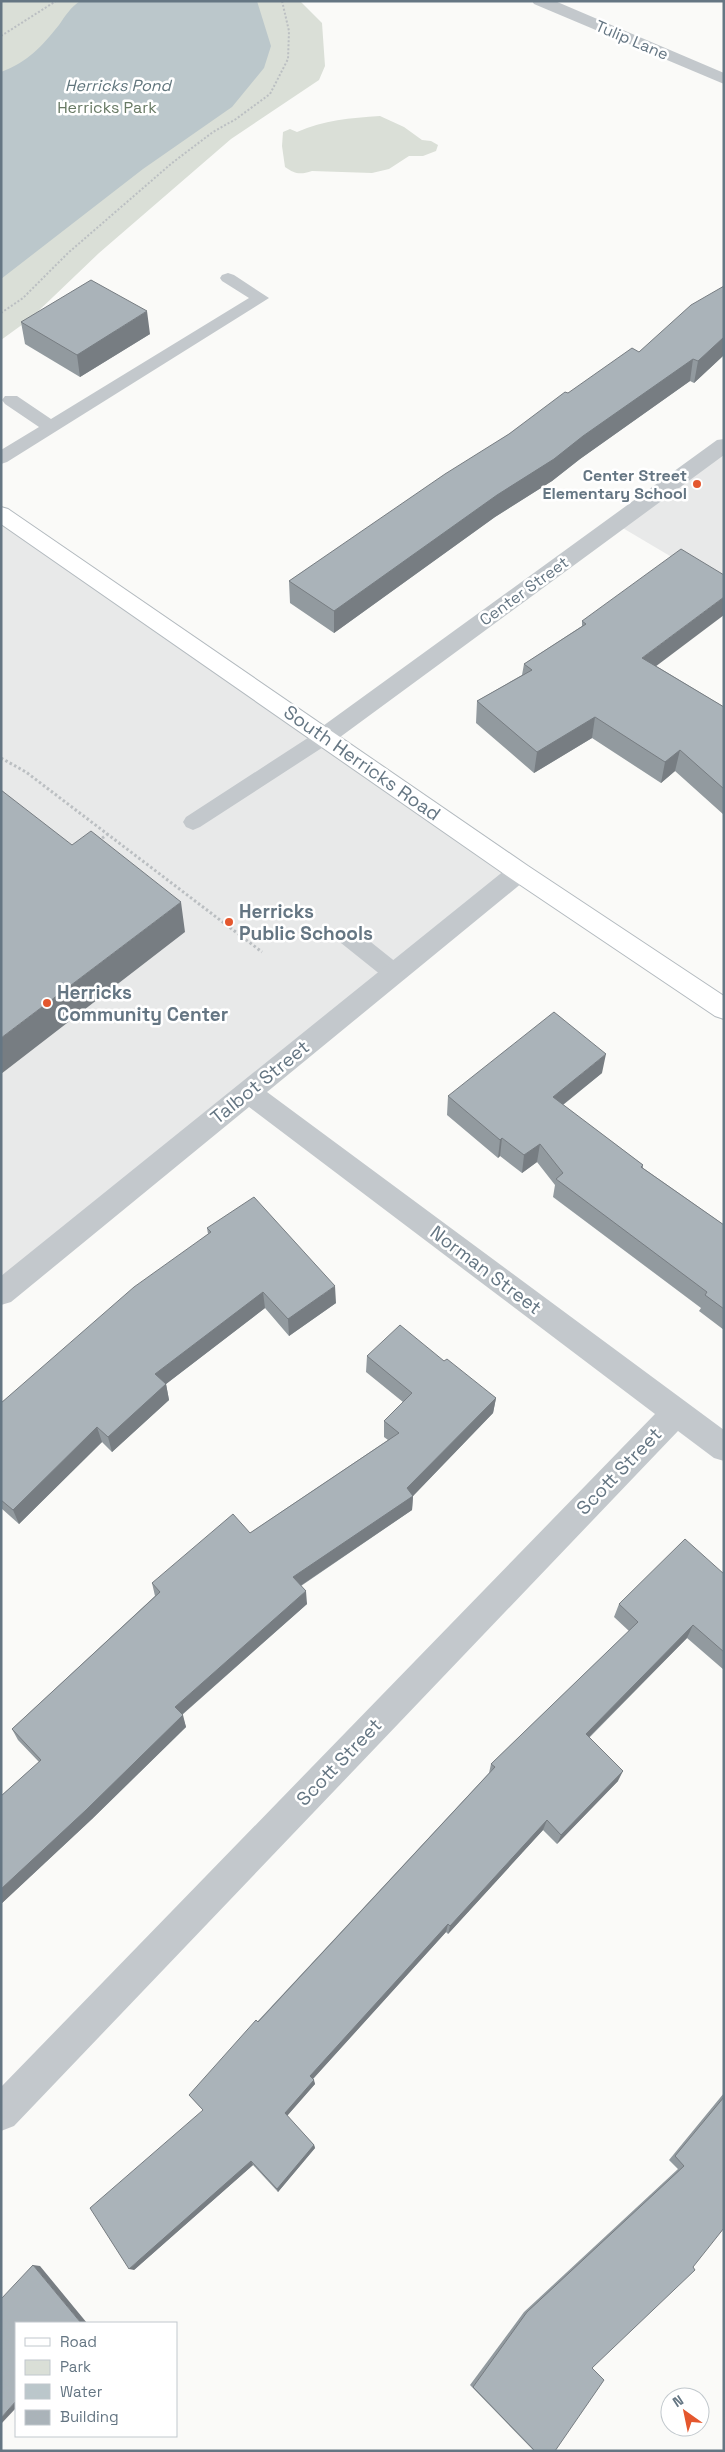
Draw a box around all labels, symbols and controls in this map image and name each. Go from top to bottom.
street label: Tulip Lane [592,15,672,65]
water label: Herricks Pond [65,75,173,96]
park label: Herricks Park [57,97,157,118]
place label: Center Street Elementary School [543,465,687,504]
marker: Center Street Elementary School [691,478,703,490]
street label: Center Street [475,552,573,630]
street label: South Herricks Road [279,699,445,827]
place label: Herricks Public Schools [239,899,373,946]
marker: Herricks Public Schools [223,916,235,928]
place label: Herricks Community Center [57,980,228,1027]
marker: Herricks Community Center [41,997,53,1009]
street label: Talbot Street [205,1034,315,1130]
street label: Norman Street [425,1220,547,1320]
street label: Scott Street [571,1422,667,1520]
street label: Scott Street [291,1713,387,1811]
legend [15,2322,178,2437]
text: Road [60,2332,97,2351]
text: Park [60,2357,91,2376]
text: Water [60,2382,103,2401]
north arrow [660,2387,710,2437]
text: N [669,2391,687,2411]
text: Building [60,2407,119,2426]

